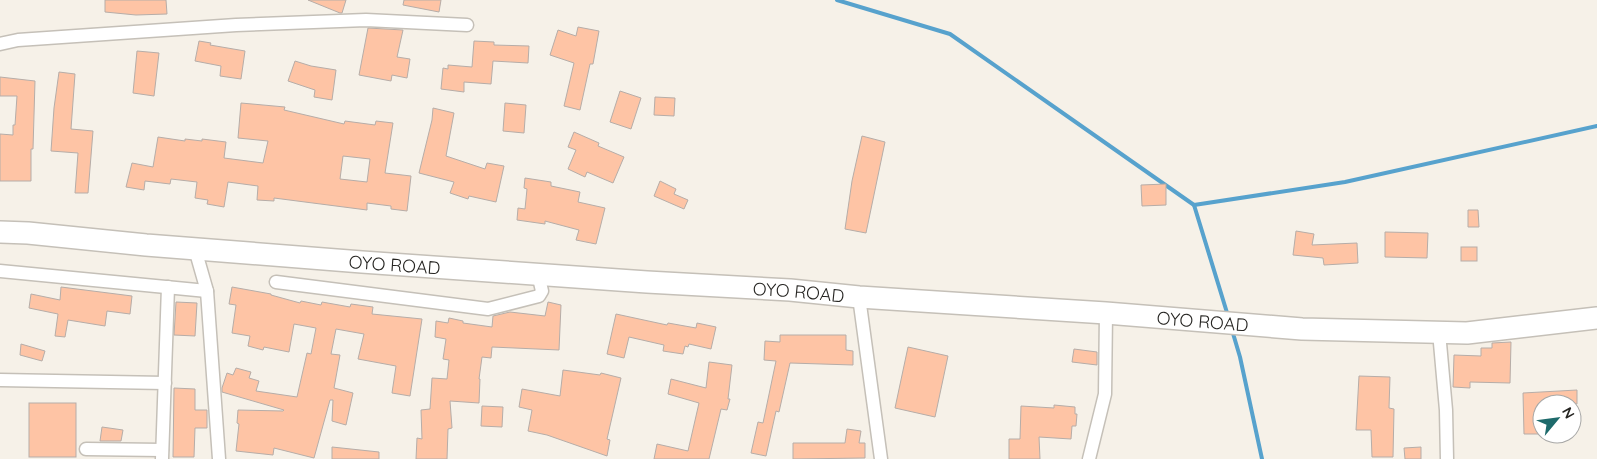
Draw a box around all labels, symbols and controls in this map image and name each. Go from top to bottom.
street label: OYO ROAD [348,249,441,279]
street label: OYO ROAD [752,276,846,307]
street label: OYO ROAD [1156,306,1249,336]
north arrow [1532,394,1582,444]
text: N [1558,404,1579,422]

